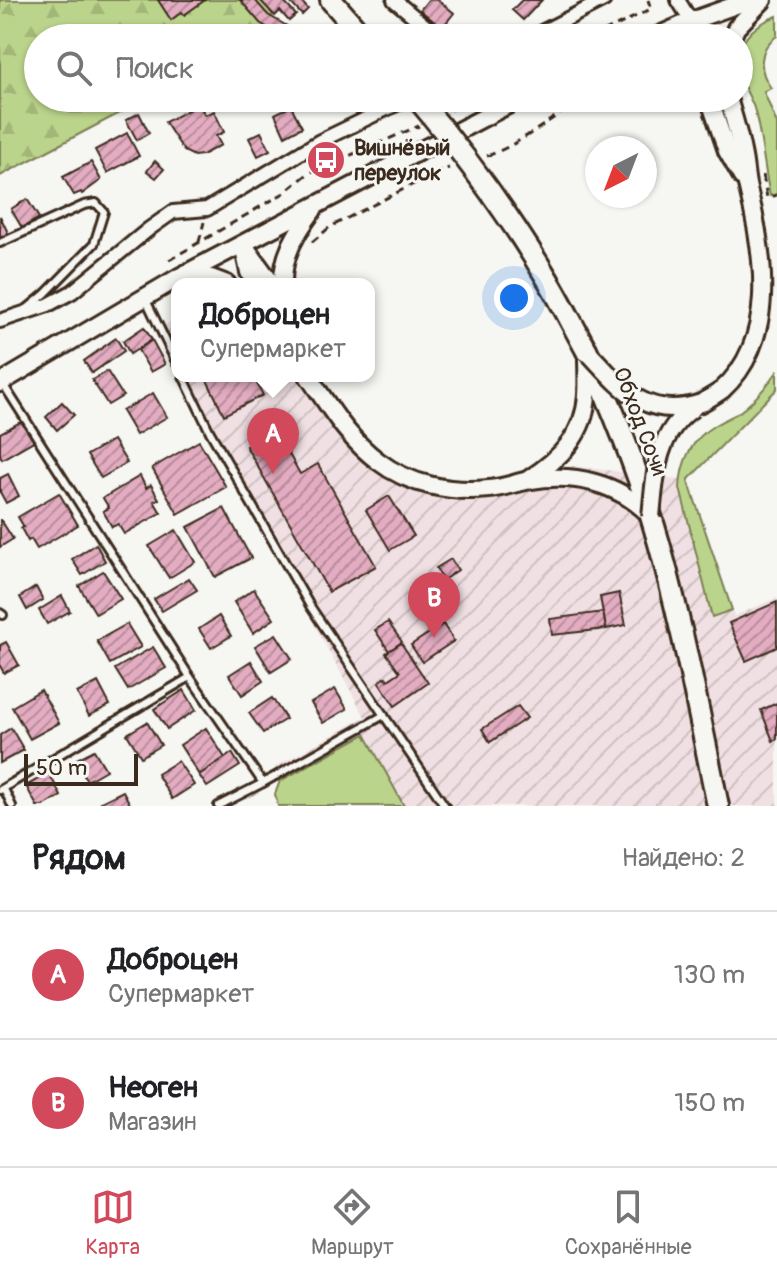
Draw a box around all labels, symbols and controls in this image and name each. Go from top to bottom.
search box [24,24,753,112]
icon: search [52,46,96,90]
text: Поиск [116,50,194,87]
place label: Вишнёвый переулок [354,134,450,187]
north arrow [585,136,657,208]
bus stop icon: Вишнёвый переулок [305,139,347,181]
popup [171,278,375,382]
your location [494,278,534,318]
text: Доброцен [200,296,330,333]
text: Супермаркет [200,333,346,365]
street label: Обход Сочи [607,363,674,480]
pin: A [247,408,299,474]
pin: B [408,572,460,638]
scale bar [24,750,138,786]
text: 50 m [36,754,87,782]
text: Рядом [32,837,126,880]
text: Найдено: 2 [621,842,745,874]
text: Доброцен [108,941,238,978]
text: A [50,959,66,991]
text: 130 m [674,959,745,991]
text: Супермаркет [108,978,254,1010]
text: Неоген [108,1069,198,1106]
text: B [51,1087,65,1119]
text: 150 m [674,1087,745,1119]
text: Магазин [108,1106,197,1138]
tab: Карта [85,1185,140,1261]
tab: Маршрут [311,1185,394,1261]
tab: Сохранённые [565,1185,692,1261]

